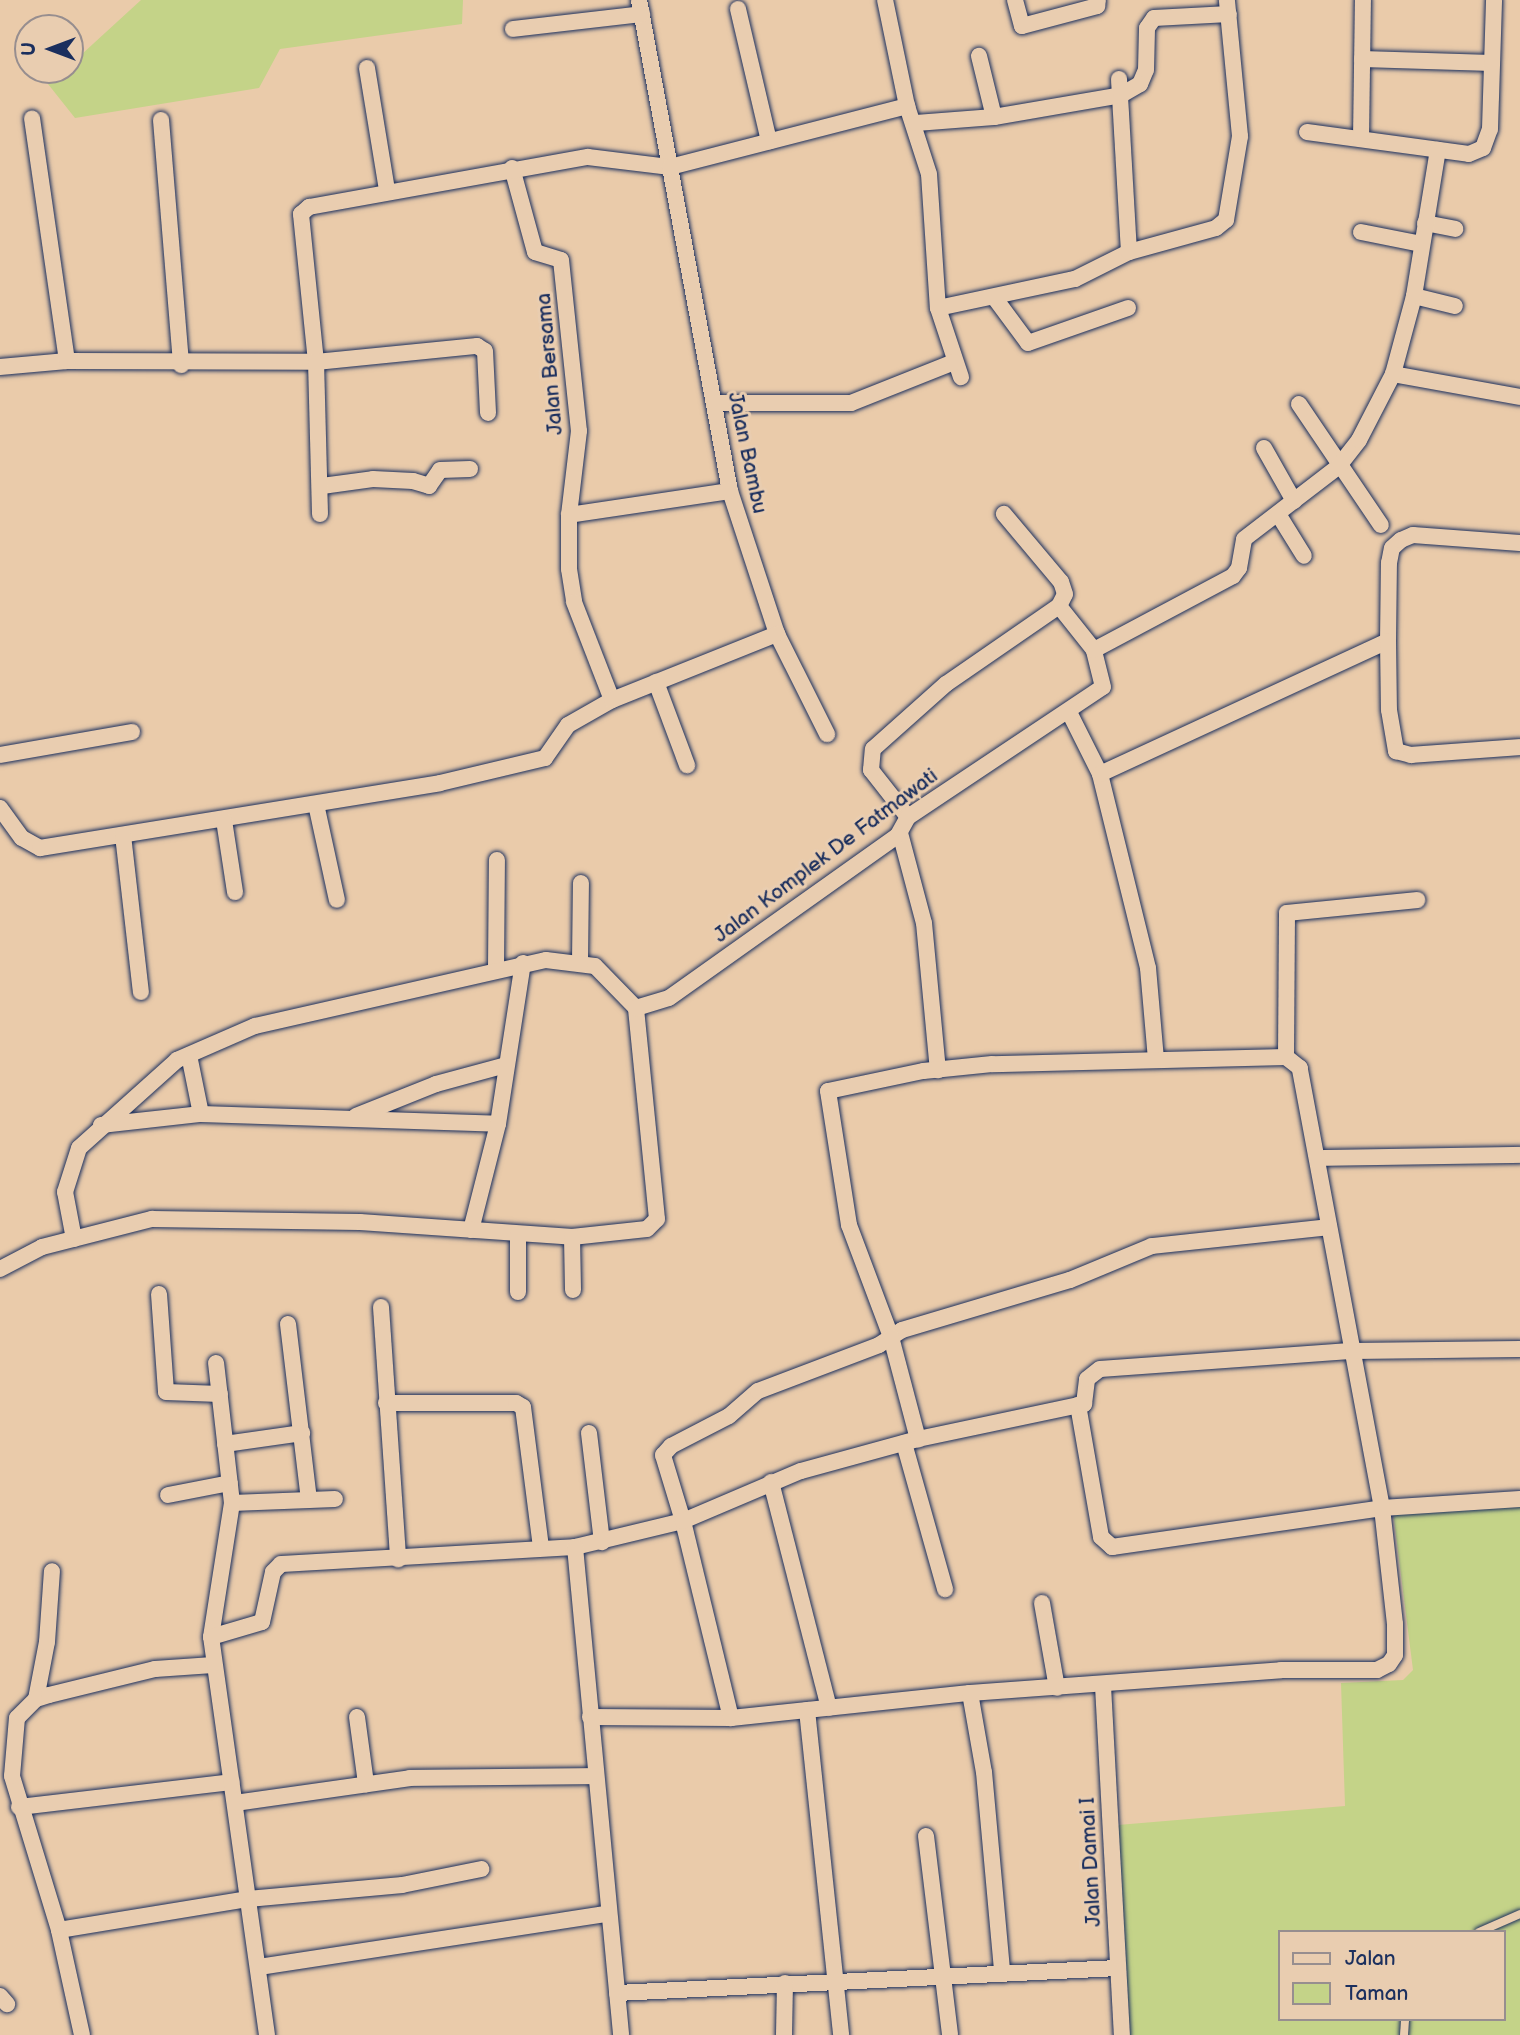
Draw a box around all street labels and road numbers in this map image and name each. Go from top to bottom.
street label: Jalan Bersama [531,292,569,436]
street label: Jalan Bambu [722,390,772,516]
street label: Jalan Komplek De Fatmawati [709,764,943,948]
street label: Jalan Damai I [1075,1797,1107,1927]

